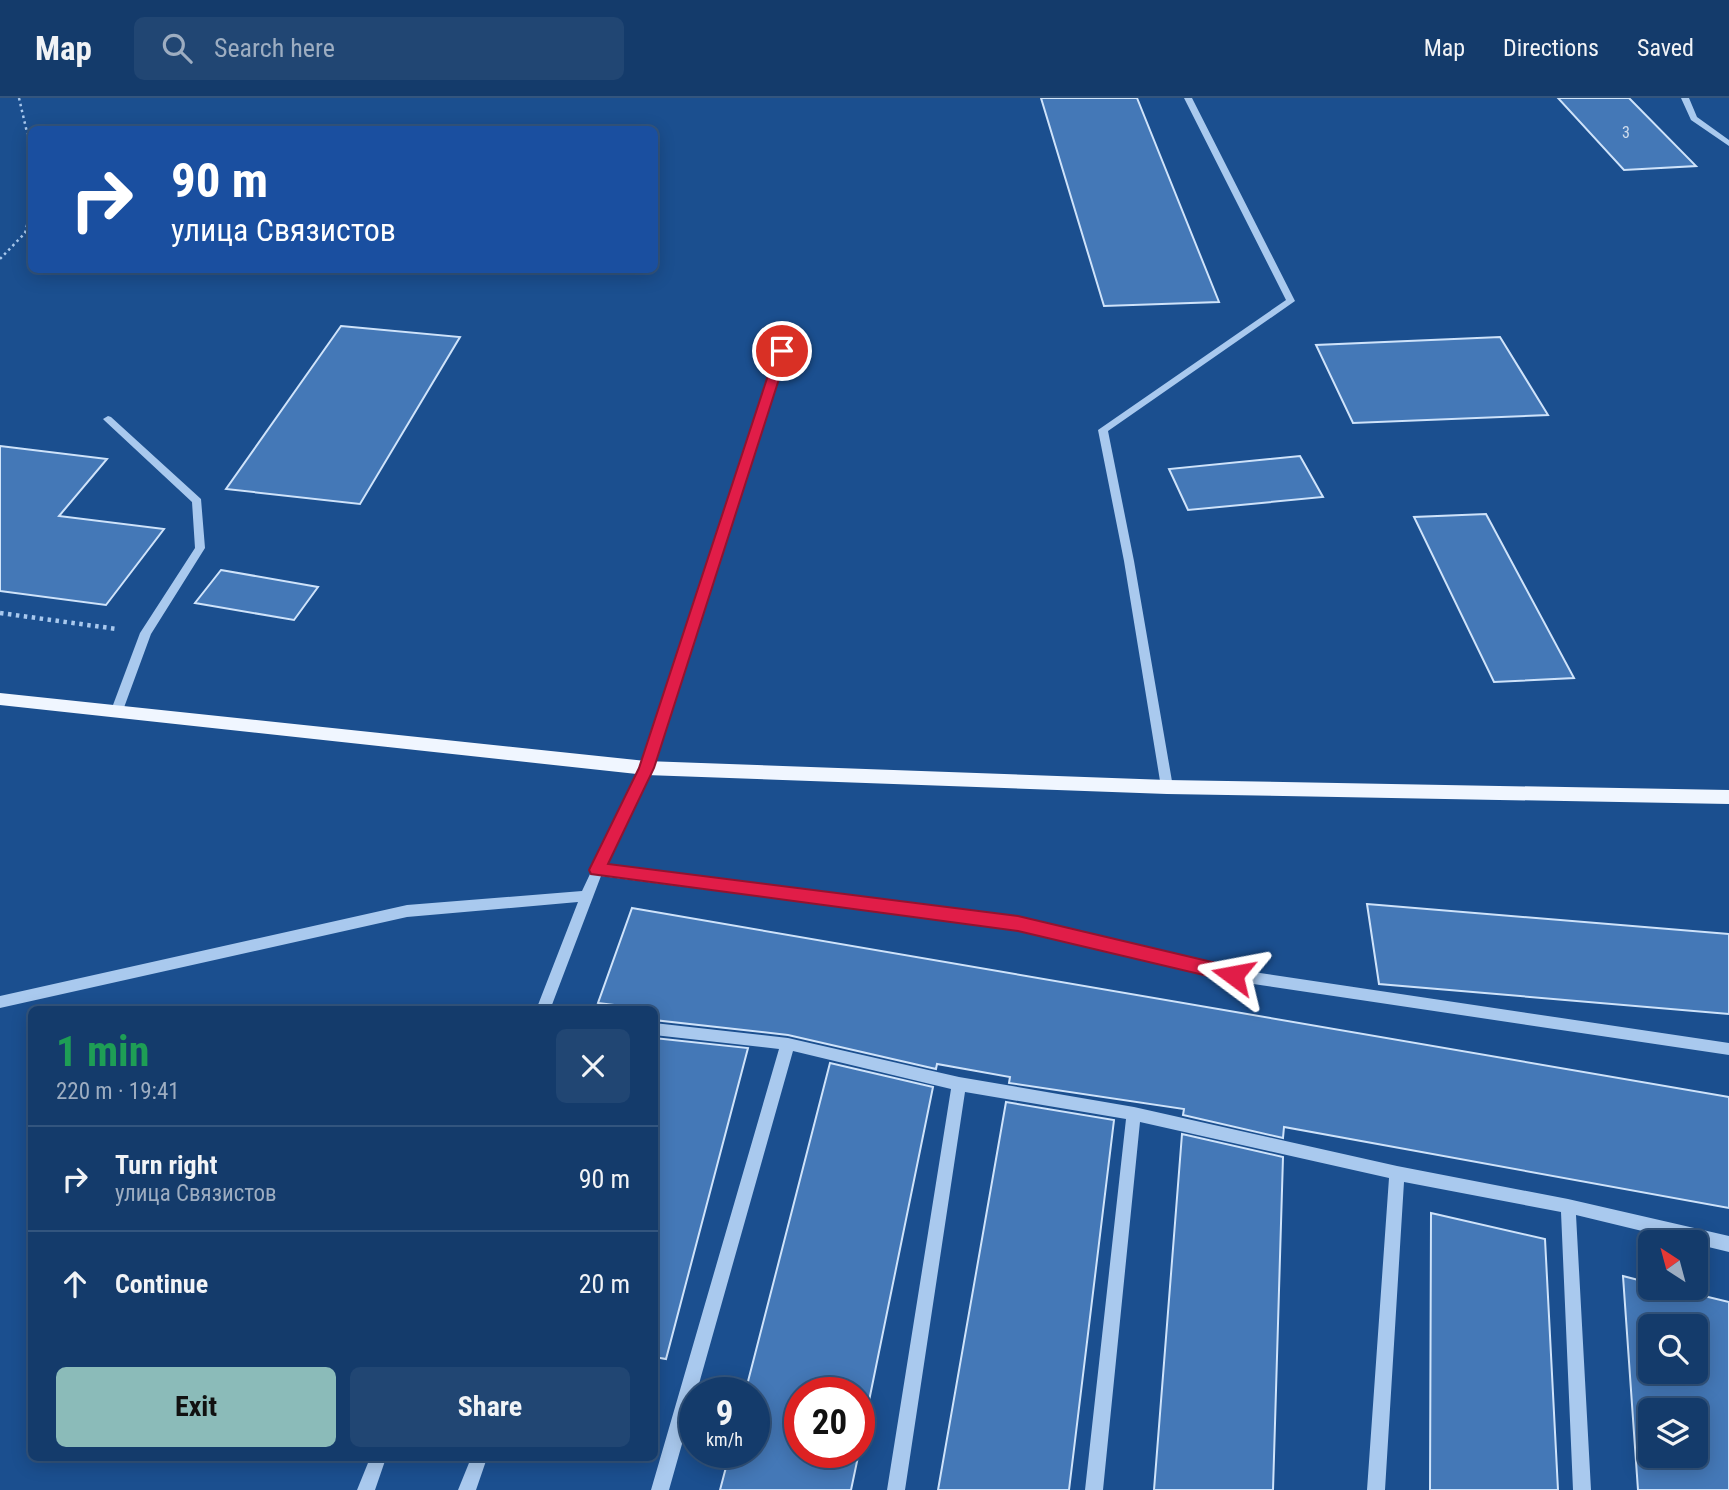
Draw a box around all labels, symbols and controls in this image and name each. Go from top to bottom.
search box [134,17,624,80]
text: Map [35,29,92,68]
icon: search [158,29,196,67]
text: Search here [214,33,335,63]
text: Map [1424,34,1465,62]
text: Directions [1503,34,1599,62]
text: Saved [1637,34,1694,62]
house number: 3 [1622,123,1630,142]
text: 90 m [171,152,268,209]
icon: right [56,154,147,245]
text: улица Связистов [171,211,396,249]
pin [752,321,812,381]
icon: arrive [763,332,801,370]
position arrow [1196,938,1270,1012]
text: 1 min [56,1027,149,1076]
button: close [556,1029,630,1103]
text: 220 m · 19:41 [56,1078,180,1105]
text: Turn right [115,1150,217,1180]
icon: right [56,1160,94,1198]
text: 90 m [579,1164,630,1194]
text: улица Связистов [115,1180,277,1207]
north arrow [1638,1230,1708,1300]
map controls [1638,1230,1708,1468]
icon: ahead [56,1265,94,1303]
text: Continue [115,1269,208,1299]
text: 20 m [579,1269,630,1299]
button: search [1638,1314,1708,1384]
button: Exit [56,1367,336,1447]
button: Share [350,1367,630,1447]
speed limit sign: 20 [784,1377,875,1468]
text: 9 [716,1393,733,1434]
button: layers [1638,1398,1708,1468]
text: km/h [706,1429,743,1450]

